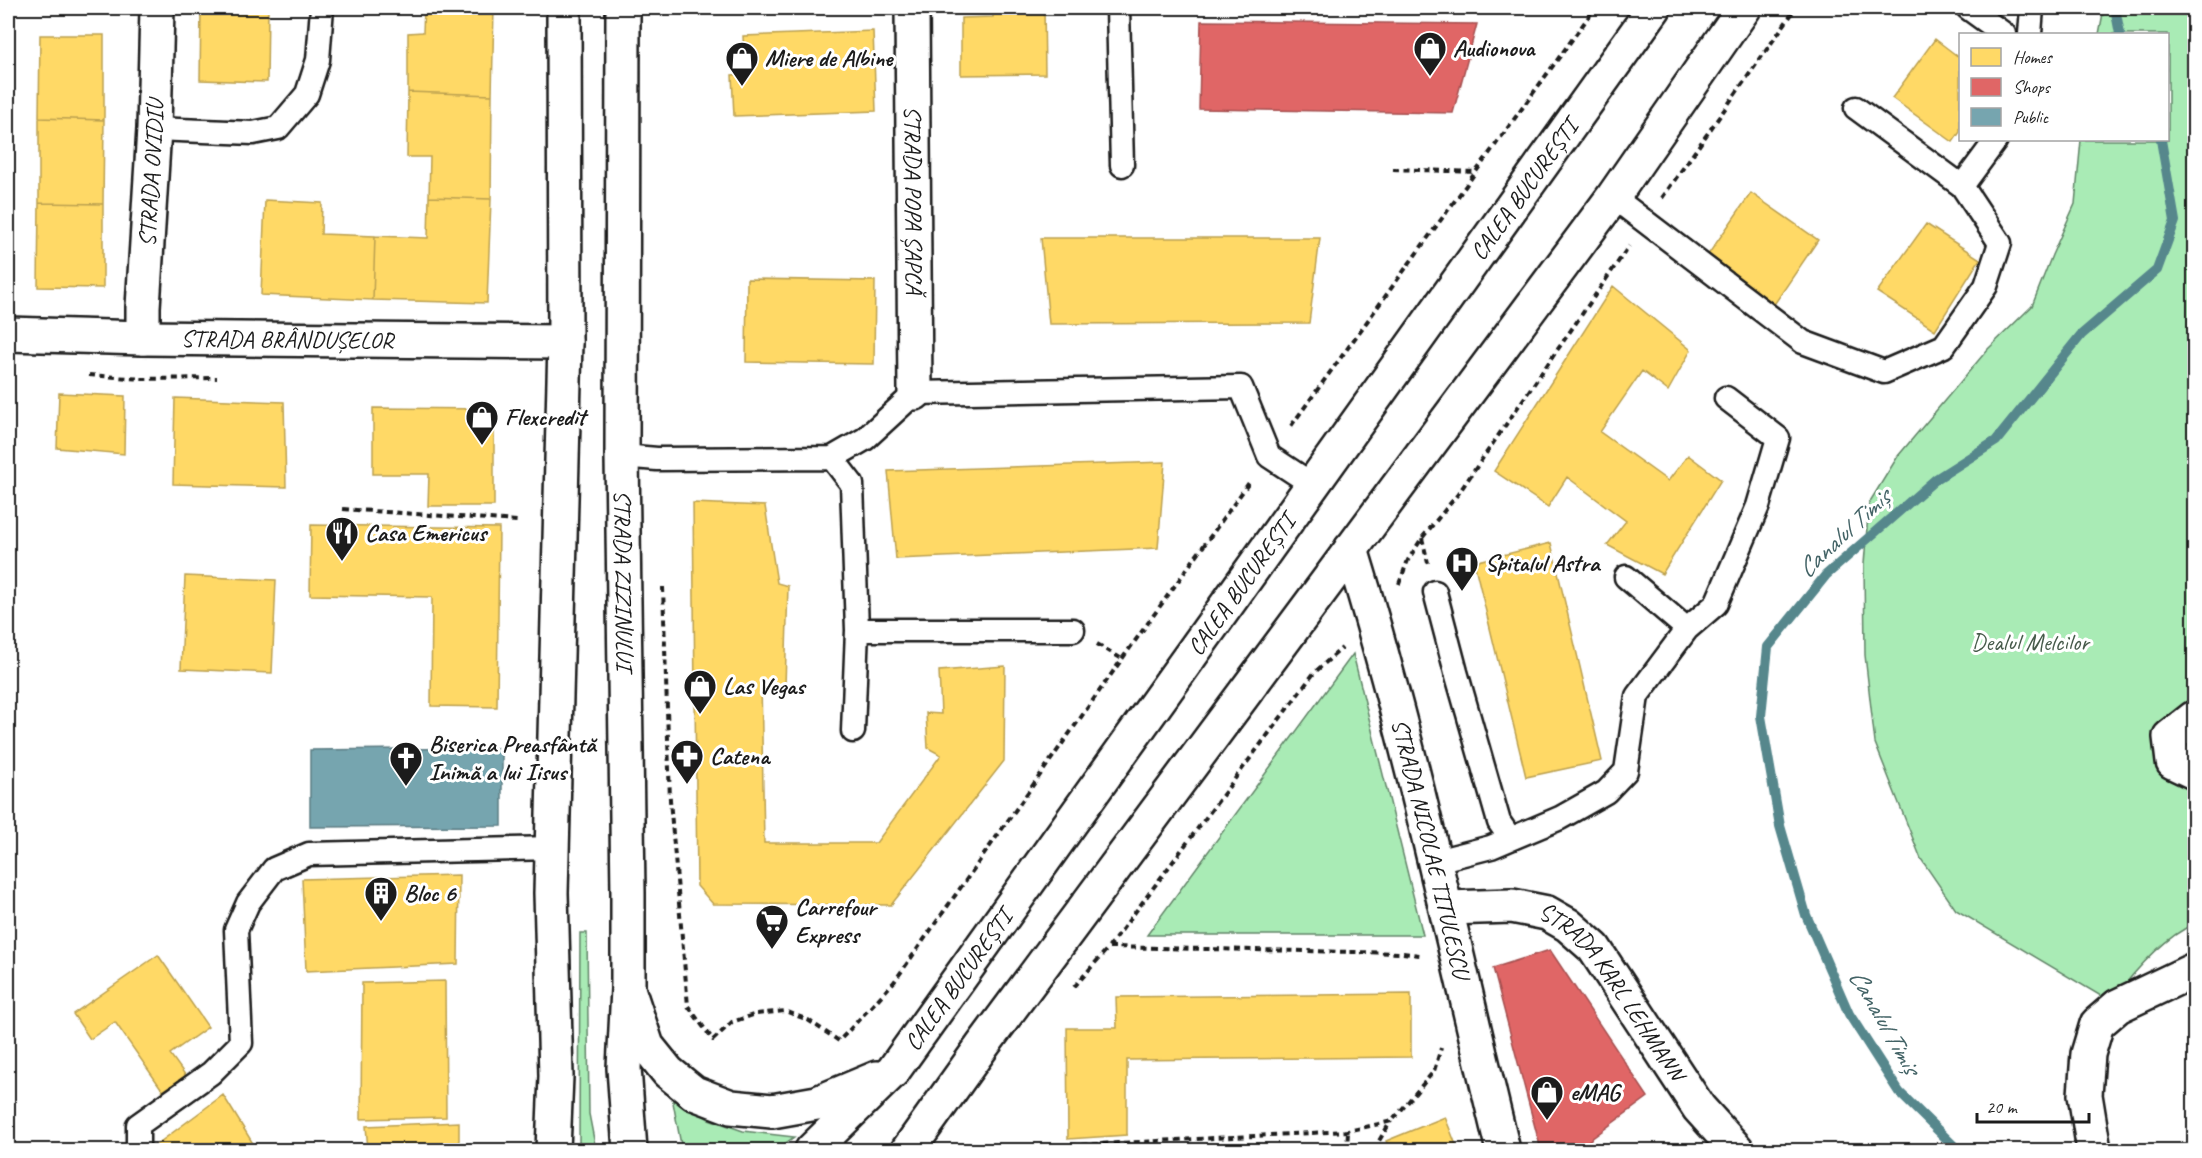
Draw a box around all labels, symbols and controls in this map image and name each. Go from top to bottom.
shop icon: Audionova [1412,30,1448,77]
place label: Audionova [1453,33,1537,63]
legend [1959,33,2169,141]
shop icon: Miere de Albine [724,40,760,87]
place label: Miere de Albine [765,43,894,73]
text: Homes [2013,46,2053,68]
text: Shops [2013,76,2052,98]
street label: STRADA OVIDIU [132,96,170,248]
street label: STRADA POPA ȘAPCĂ [898,106,929,298]
text: Public [2013,106,2050,128]
street label: CALEA BUCUREȘTI [1463,109,1588,266]
street label: STRADA BRÂNDUȘELOR [181,323,395,355]
shop icon: Flexcredit [464,399,500,446]
place label: Flexcredit [505,402,589,432]
water label: Canalul Timiș [1790,478,1901,585]
street label: STRADA ZIZINULUI [607,490,640,676]
street label: CALEA BUCUREȘTI [1181,504,1305,661]
restaurant icon: Casa Emericus [324,515,360,562]
place label: Casa Emericus [365,518,489,548]
hospital icon: Spitalul Astra [1444,545,1480,592]
place label: Spitalul Astra [1485,548,1602,578]
park label: Dealul Melcilor [1971,627,2091,657]
shop icon: Las Vegas [682,668,718,715]
place label: Las Vegas [723,671,807,701]
street label: STRADA NICOLAE TITULESCU [1385,716,1478,985]
place label: Biserica Preasfântă Inimă a lui Iisus [429,729,598,787]
pharmacy icon: Catena [669,738,705,785]
church icon: Biserica Preasfântă Inimă a lui Iisus [388,740,424,787]
place label: Catena [710,741,771,771]
building icon: Bloc 6 [363,875,399,922]
place label: Bloc 6 [404,878,457,908]
place label: Carrefour Express [795,892,878,950]
street label: STRADA KARL LEHMANN [1536,897,1694,1089]
street label: CALEA BUCUREȘTI [898,899,1022,1056]
supermarket icon: Carrefour Express [754,903,790,950]
water label: Canalul Timiș [1841,963,1930,1084]
shop icon: eMAG [1529,1074,1565,1121]
place label: eMAG [1570,1077,1623,1107]
scale bar [1977,1086,2090,1124]
text: 20 m [1986,1096,2019,1118]

